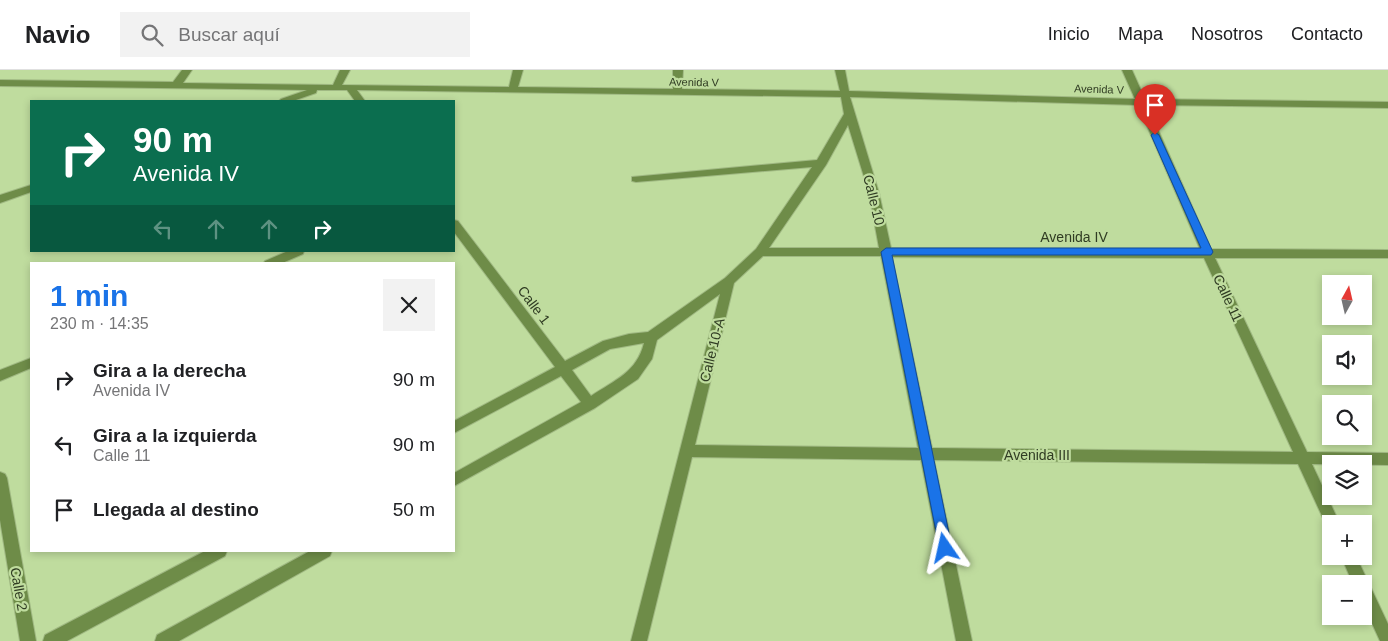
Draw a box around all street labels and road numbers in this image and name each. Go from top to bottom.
street label: Avenida V [669,76,720,88]
street label: Avenida V [1074,82,1125,96]
street label: Calle 10 [860,173,888,227]
street label: Avenida IV [1040,229,1108,245]
street label: Calle 11 [1210,272,1246,324]
street label: Calle 1 [514,283,554,327]
street label: Calle 10-A [696,316,728,384]
street label: Avenida III [1004,447,1070,463]
street label: Calle 2 [7,566,31,612]

